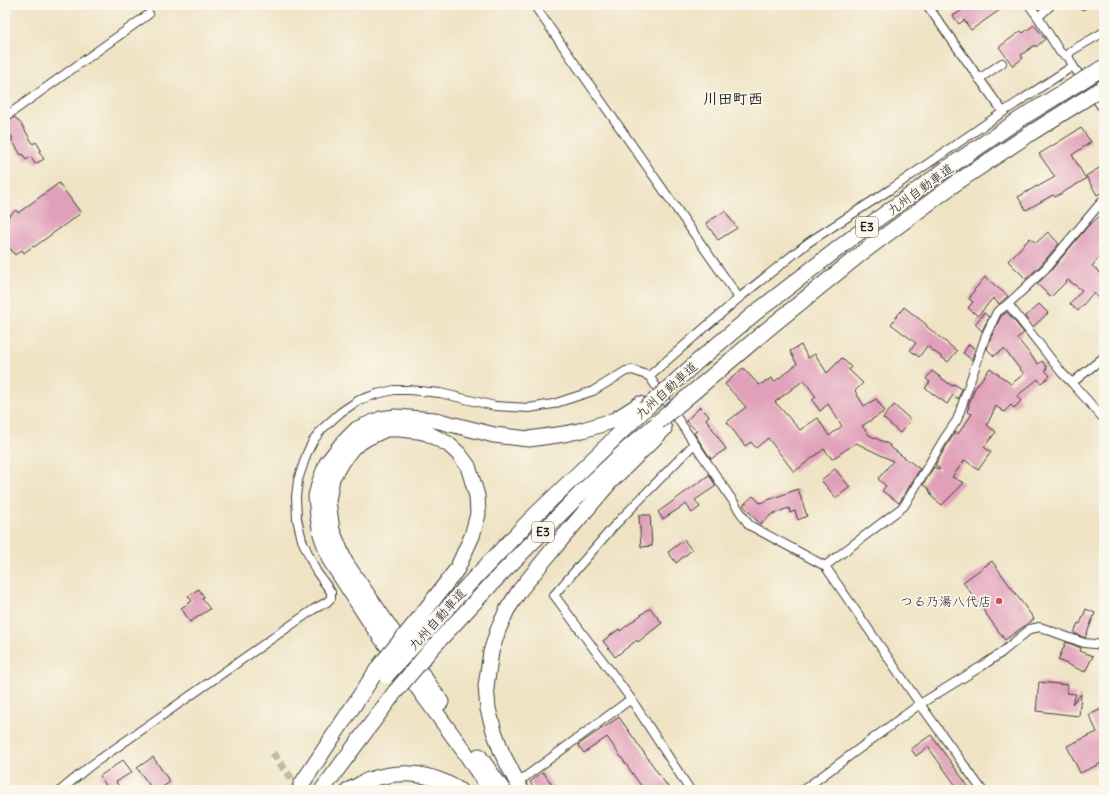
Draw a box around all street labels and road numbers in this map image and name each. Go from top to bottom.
street label: 九州自動車道 [884,160,957,219]
road number: E3 [856,217,878,237]
street label: 九州自動車道 [632,358,701,423]
road number: E3 [532,522,554,542]
street label: 九州自動車道 [405,585,470,654]

